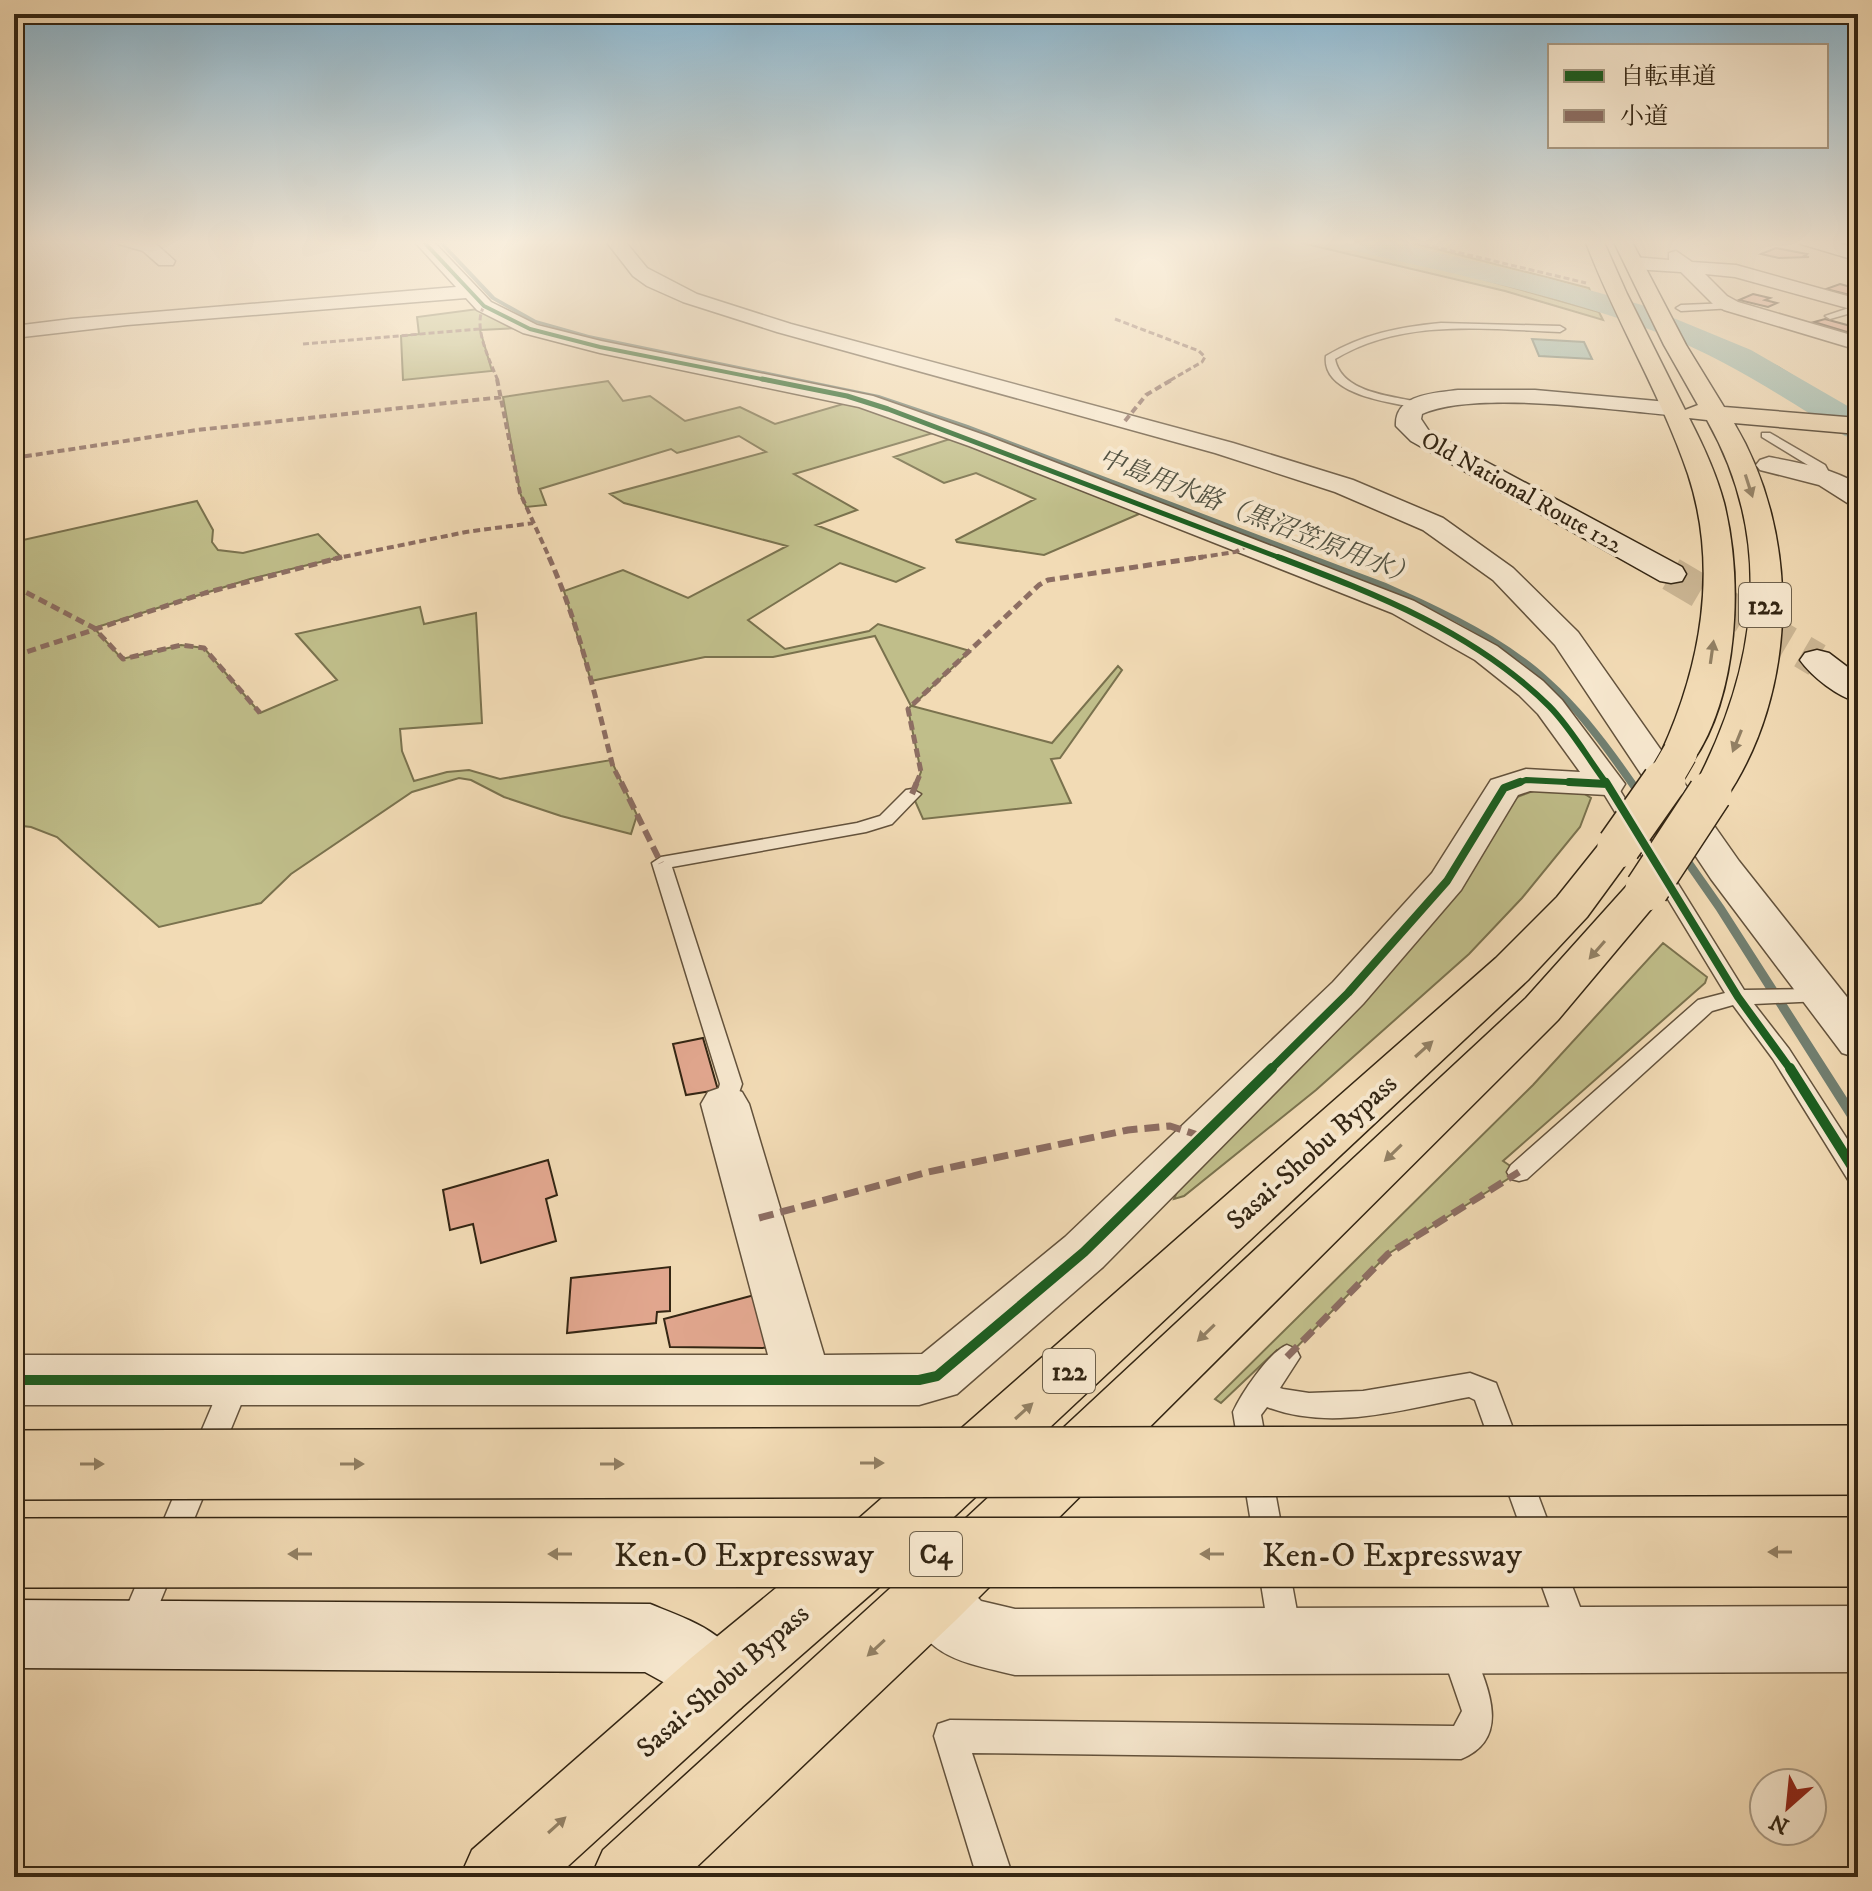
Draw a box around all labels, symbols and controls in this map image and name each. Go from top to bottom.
legend [1548,44,1828,148]
text: 自転車道 [1620,62,1716,92]
text: 小道 [1620,102,1668,132]
street label: Old National Route 122 [1416,425,1628,561]
water label: 中島用水路（黒沼笠原用水） [1094,441,1421,593]
one-way arrow [1743,475,1756,499]
road number: 122 [1739,583,1791,627]
one-way arrow [1706,639,1719,664]
one-way arrow [1730,729,1743,753]
one-way arrow [1589,939,1606,959]
one-way arrow [1415,1040,1434,1058]
street label: Sasai-Shobu Bypass [1219,1066,1405,1238]
one-way arrow [1384,1143,1403,1162]
one-way arrow [1197,1323,1216,1342]
road number: 122 [1043,1349,1095,1393]
one-way arrow [1015,1403,1034,1421]
one-way arrow [860,1457,885,1469]
one-way arrow [80,1458,105,1470]
one-way arrow [340,1458,365,1470]
one-way arrow [600,1458,625,1470]
road number: C4 [910,1532,962,1576]
street label: Ken-O Expressway [614,1535,875,1577]
street label: Ken-O Expressway [1262,1535,1523,1577]
one-way arrow [1767,1546,1792,1558]
one-way arrow [287,1548,312,1560]
one-way arrow [547,1548,572,1560]
one-way arrow [1199,1548,1224,1560]
street label: Sasai-Shobu Bypass [629,1597,817,1766]
one-way arrow [867,1639,886,1657]
north arrow [1748,1767,1828,1847]
text: N [1765,1807,1794,1840]
one-way arrow [547,1817,567,1834]

